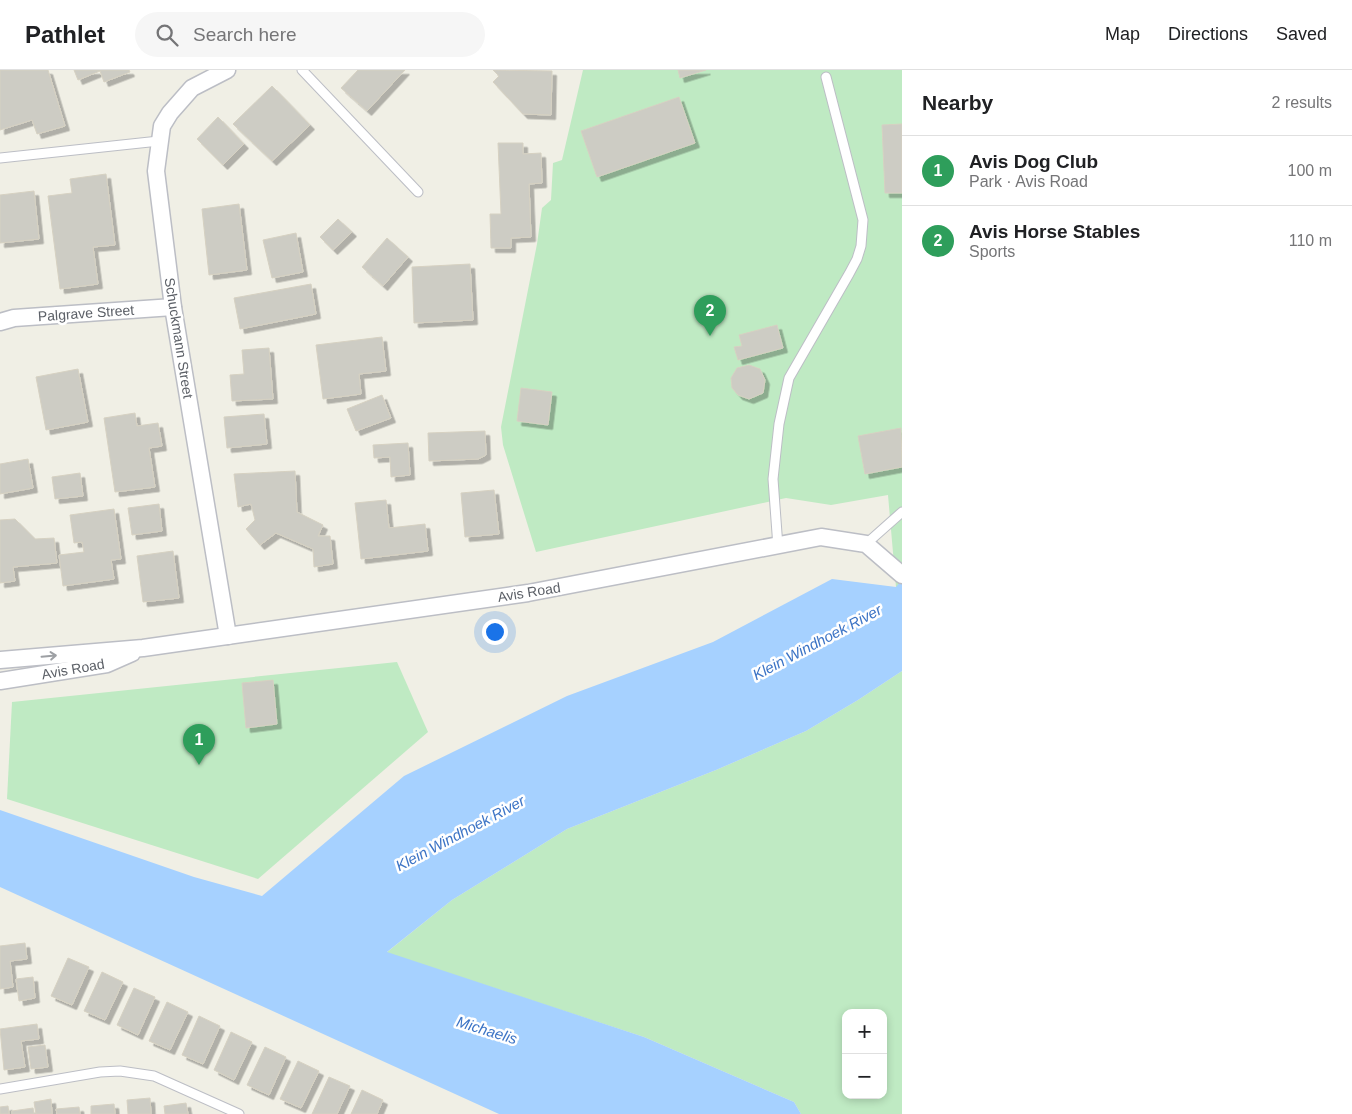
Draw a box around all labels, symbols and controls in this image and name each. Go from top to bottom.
search box [135,12,485,57]
text: Pathlet [25,21,105,48]
icon: search [153,21,181,49]
text: Search here [193,24,297,45]
text: Map [1105,24,1140,44]
text: Directions [1168,24,1248,44]
text: Saved [1276,24,1327,44]
text: Nearby [922,91,993,114]
text: 2 results [1272,94,1332,111]
text: Avis Dog Club [969,151,1098,172]
text: 1 [934,162,942,179]
text: 100 m [1288,162,1332,179]
text: Park · Avis Road [969,173,1088,190]
text: Avis Horse Stables [969,221,1140,242]
text: 2 [934,232,942,249]
text: 110 m [1289,232,1332,249]
text: Sports [969,243,1015,260]
street label: Schuckmann Street [162,276,196,400]
pin: 2 [694,295,726,336]
street label: Palgrave Street [37,302,135,324]
street label: Avis Road [496,579,562,605]
water label: Klein Windhoek River [750,600,885,683]
your location [482,619,508,645]
one-way arrow [40,651,56,661]
street label: Avis Road [40,656,106,682]
pin: 1 [183,724,215,765]
water label: Klein Windhoek River [393,791,528,874]
map controls [842,1009,887,1099]
button: + [842,1009,887,1054]
water label: Michaelis [455,1013,520,1047]
button: − [842,1054,887,1099]

